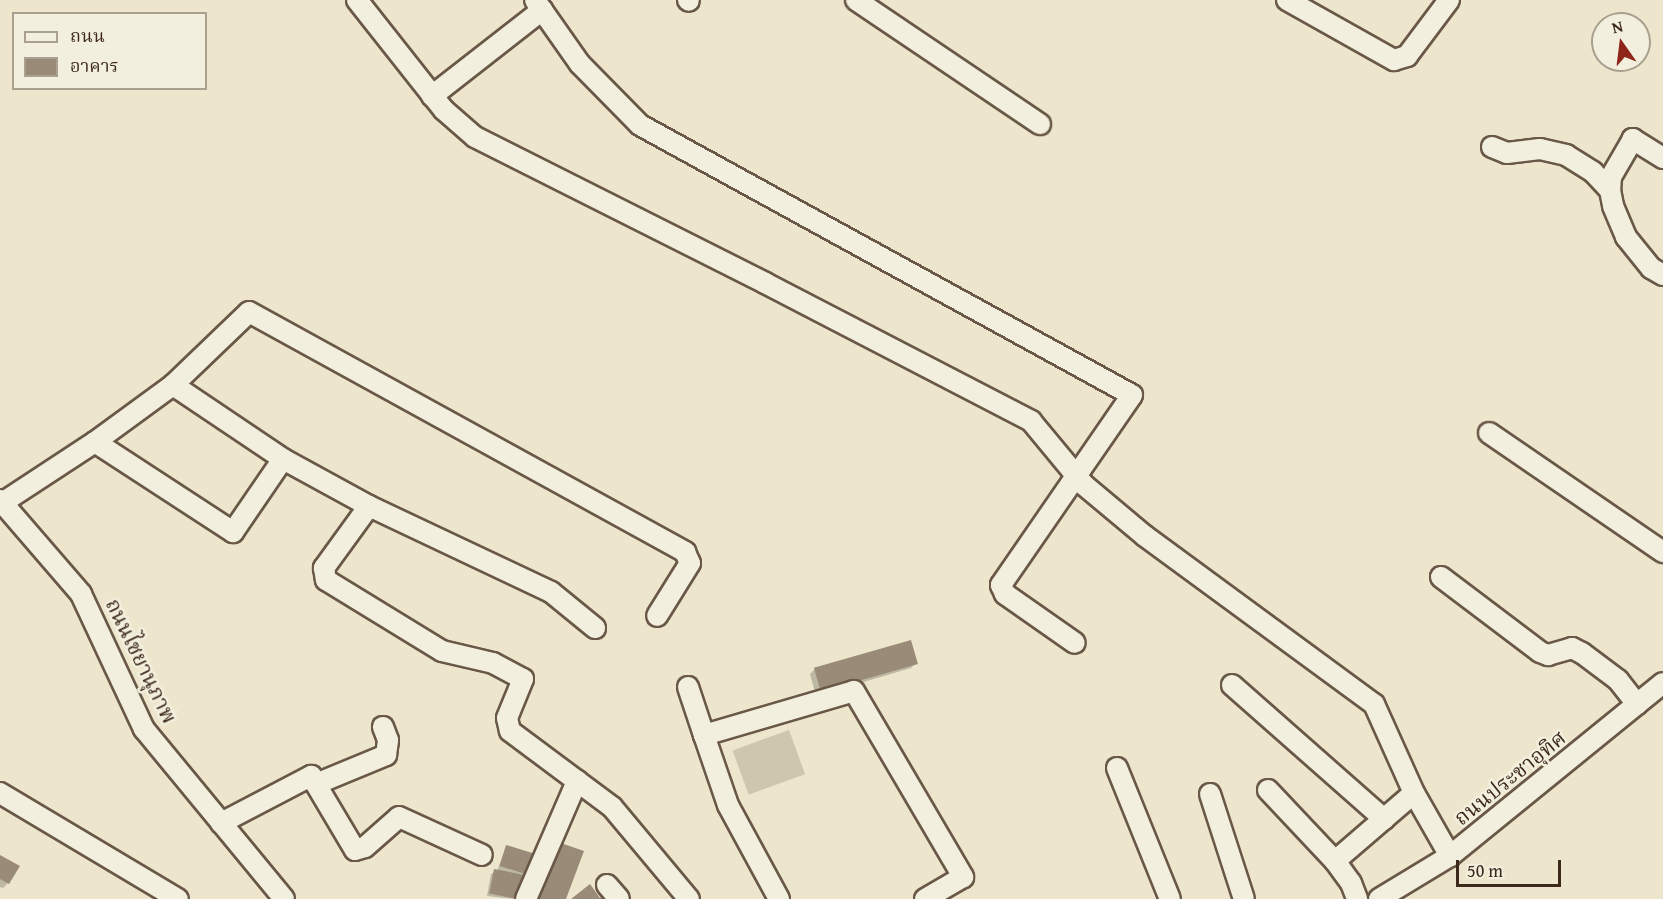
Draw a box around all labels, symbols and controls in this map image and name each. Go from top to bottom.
legend [12,12,207,90]
north arrow [1591,12,1651,72]
text: N [1609,14,1625,39]
text: ถนน [70,22,105,49]
text: อาคาร [70,52,119,79]
street label: ถนนไชยานุภาพ [100,595,182,727]
street label: ถนนประชาอุทิศ [1449,725,1571,831]
scale bar [1459,848,1564,886]
text: 50 m [1467,857,1503,884]

